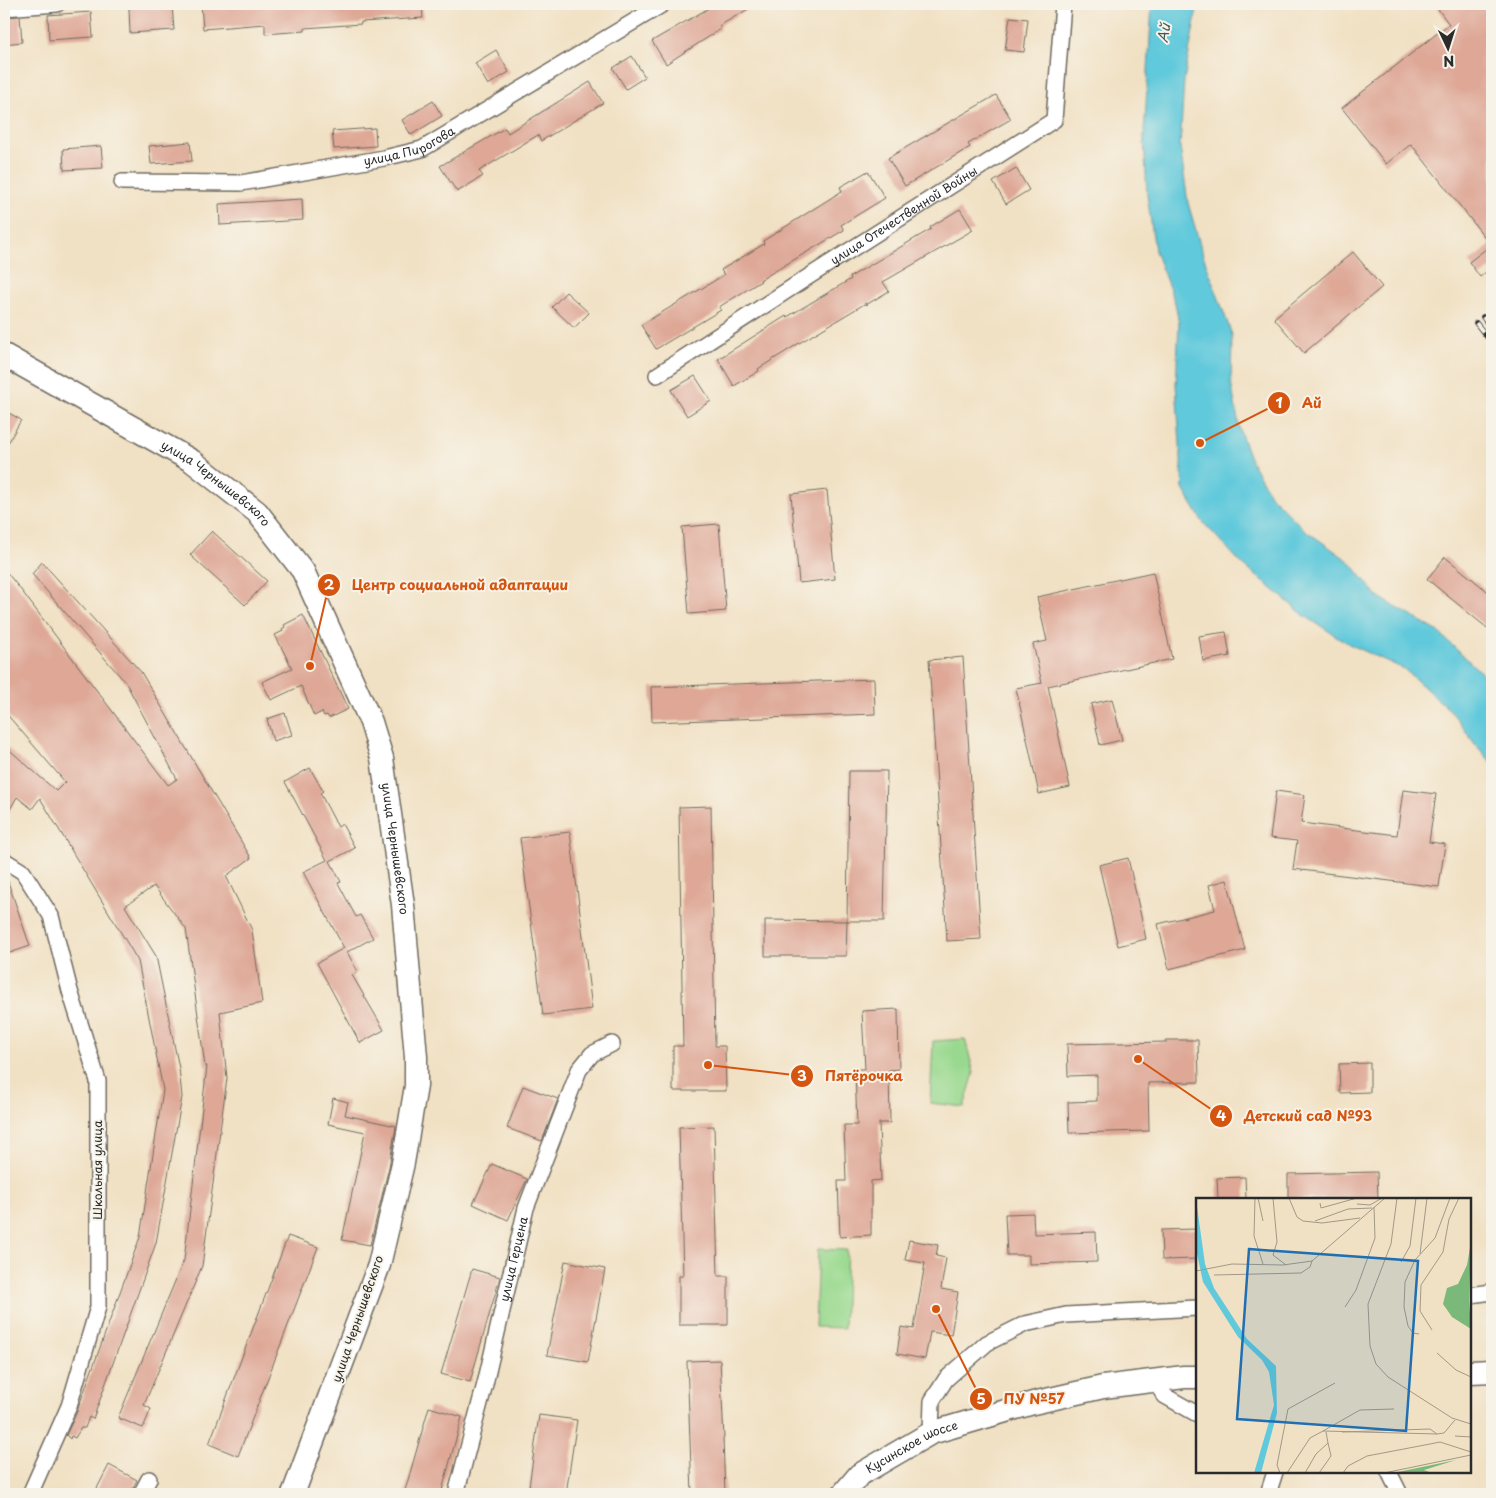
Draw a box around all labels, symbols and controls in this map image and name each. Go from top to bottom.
water label: Ай [1152,20,1176,44]
north arrow [1424,22,1474,72]
text: N [1443,51,1455,72]
street label: улица Пирогова [362,121,458,169]
street label: улица Отечественной Войны [827,161,981,269]
callout: Ай [1267,388,1331,417]
text: 1 [1275,390,1283,413]
text: Ай [1302,392,1322,413]
street label: улица Чернышевского [158,435,275,530]
callout: Центр социальной адаптации [316,571,579,600]
text: 2 [324,572,335,595]
text: Центр социальной адаптации [352,574,568,595]
street label: улица Чернышевского [378,781,414,916]
callout: Пятёрочка [790,1061,913,1090]
text: 3 [797,1063,807,1086]
text: Пятёрочка [825,1065,903,1086]
callout: Детский сад №93 [1209,1102,1383,1131]
text: 4 [1216,1103,1226,1126]
text: Детский сад №93 [1243,1105,1372,1126]
street label: Школьная улица [88,1120,106,1220]
inset map [1196,1198,1471,1473]
street label: улица Герцена [495,1214,532,1303]
street label: улица Чернышевского [327,1253,387,1385]
callout: ПУ №57 [968,1385,1074,1414]
text: 5 [976,1386,986,1409]
text: ПУ №57 [1004,1388,1065,1409]
street label: Кусинское шоссе [862,1416,960,1477]

